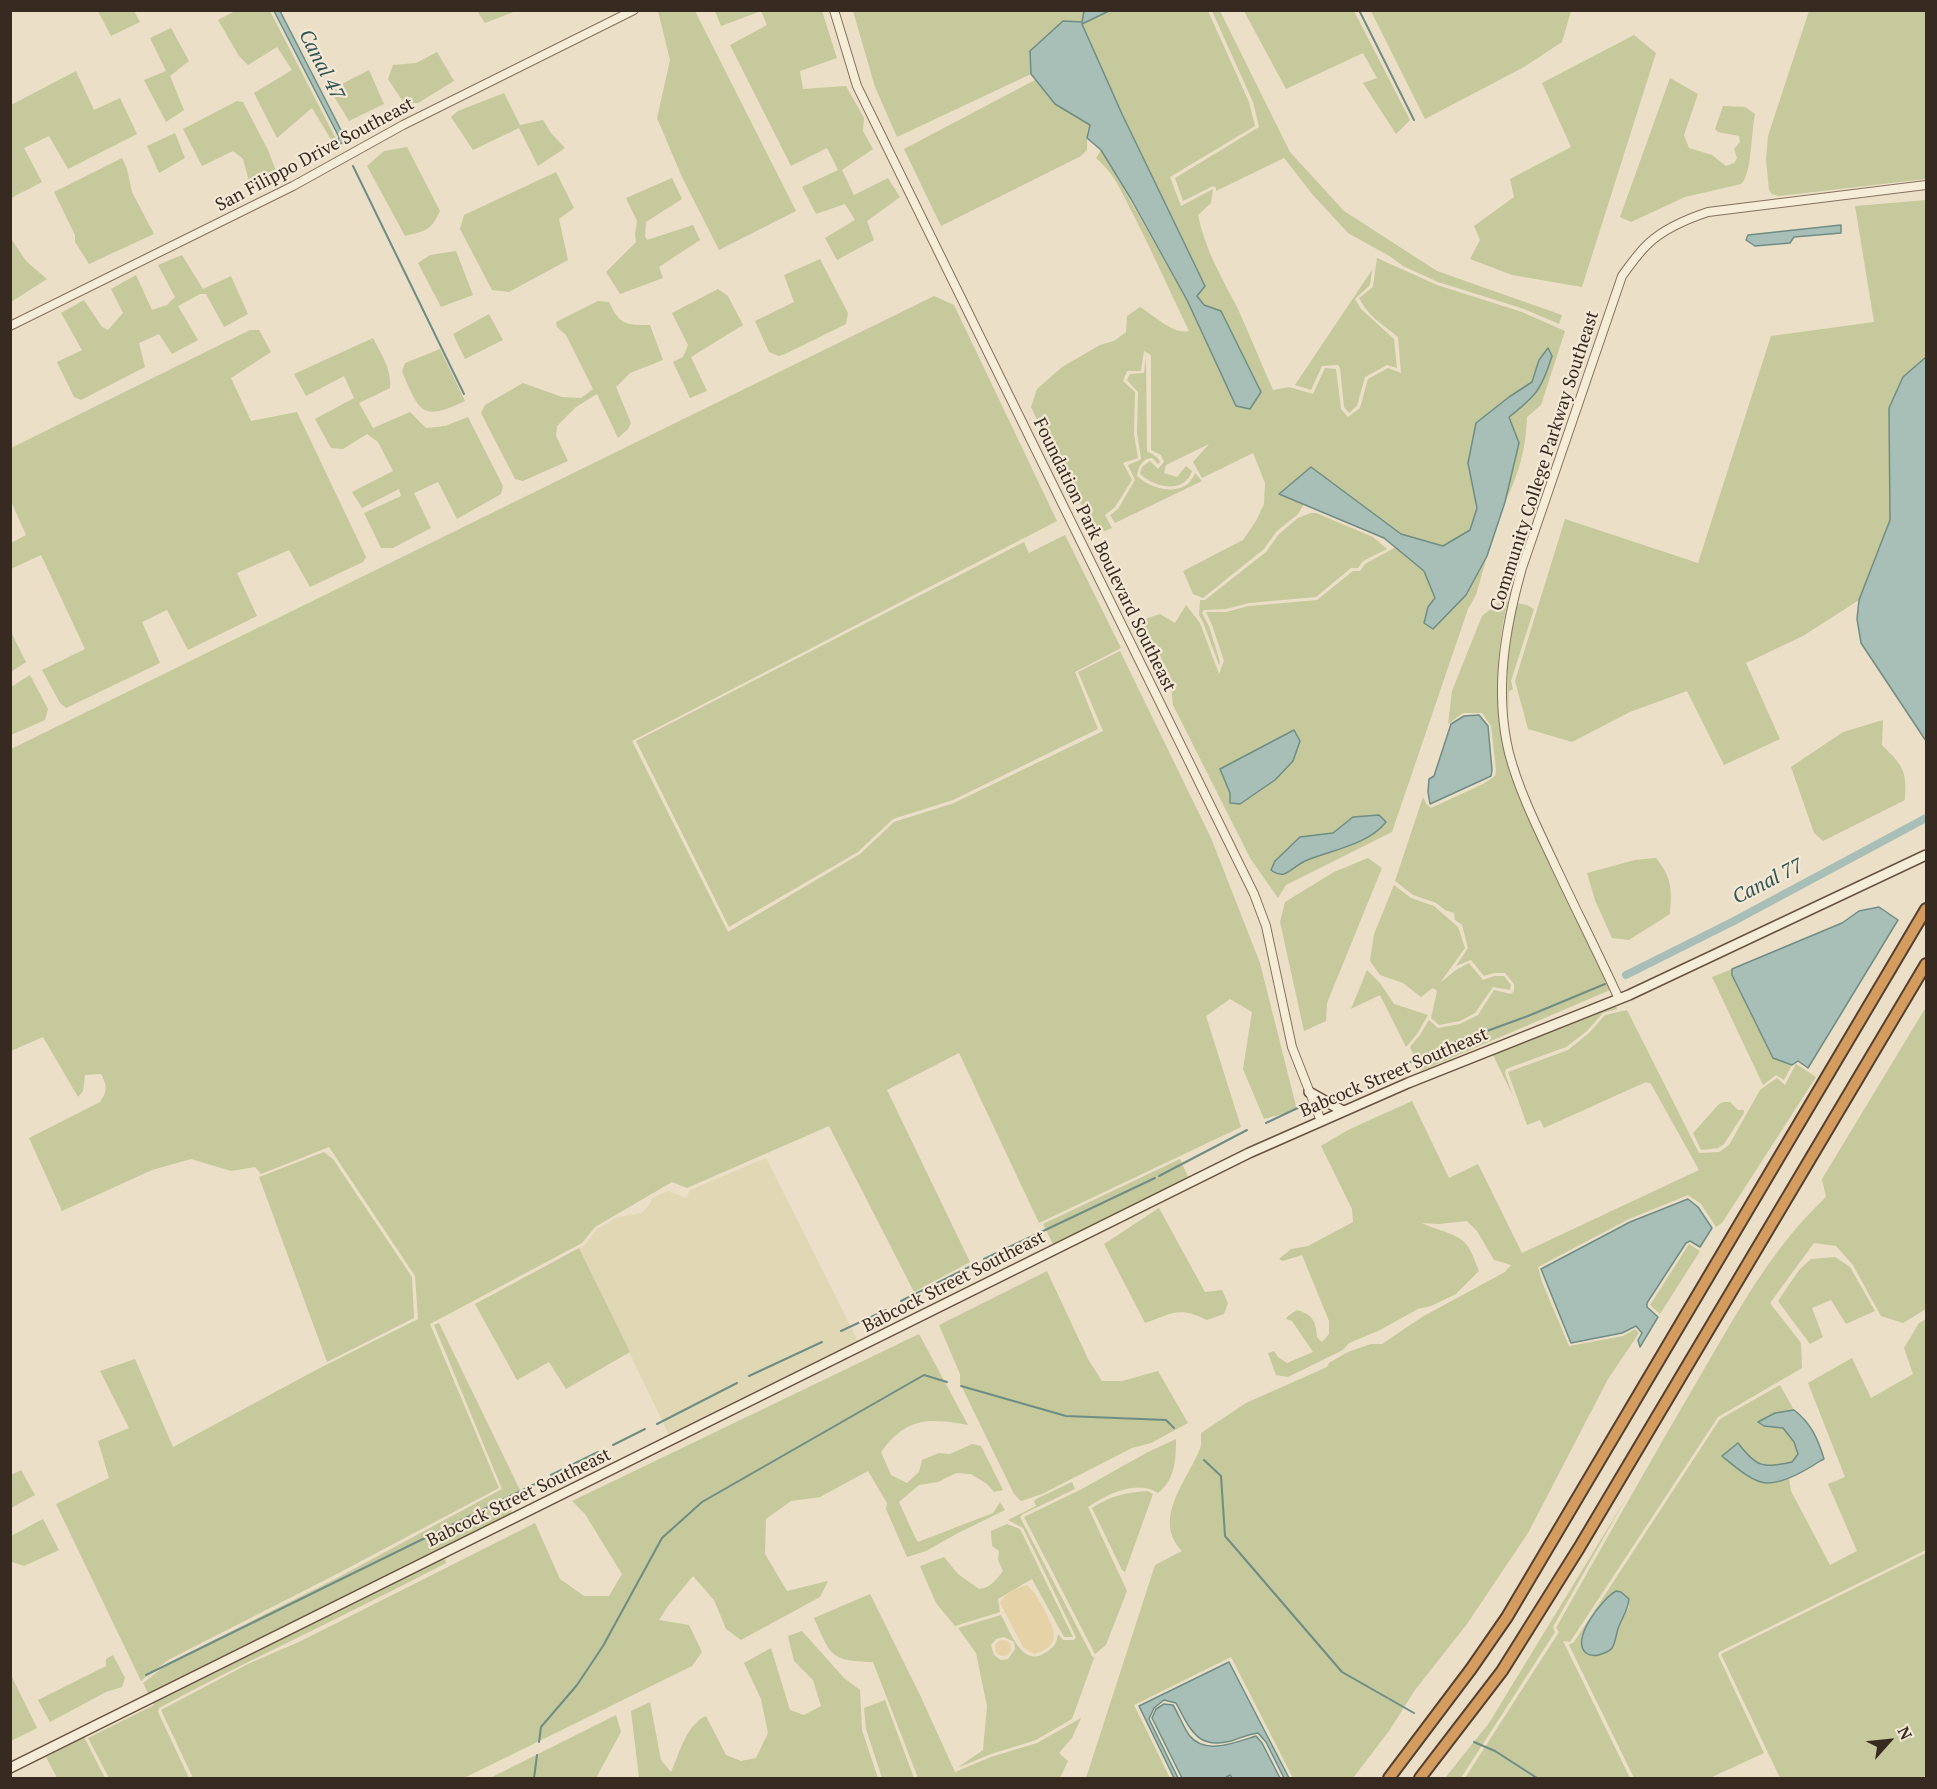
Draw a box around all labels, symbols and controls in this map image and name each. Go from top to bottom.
water label: Canal 47 [293,26,349,104]
street label: San Filippo Drive Southeast [212,93,418,217]
street label: Community College Parkway Southeast [1486,308,1604,614]
street label: Foundation Park Boulevard Southeast [1028,414,1180,696]
water label: Canal 77 [1729,854,1807,910]
street label: Babcock Street Southeast [1297,1024,1491,1122]
street label: Babcock Street Southeast [859,1226,1049,1338]
street label: Babcock Street Southeast [423,1444,615,1552]
north arrow [1859,1711,1919,1771]
text: N [1892,1722,1918,1743]

